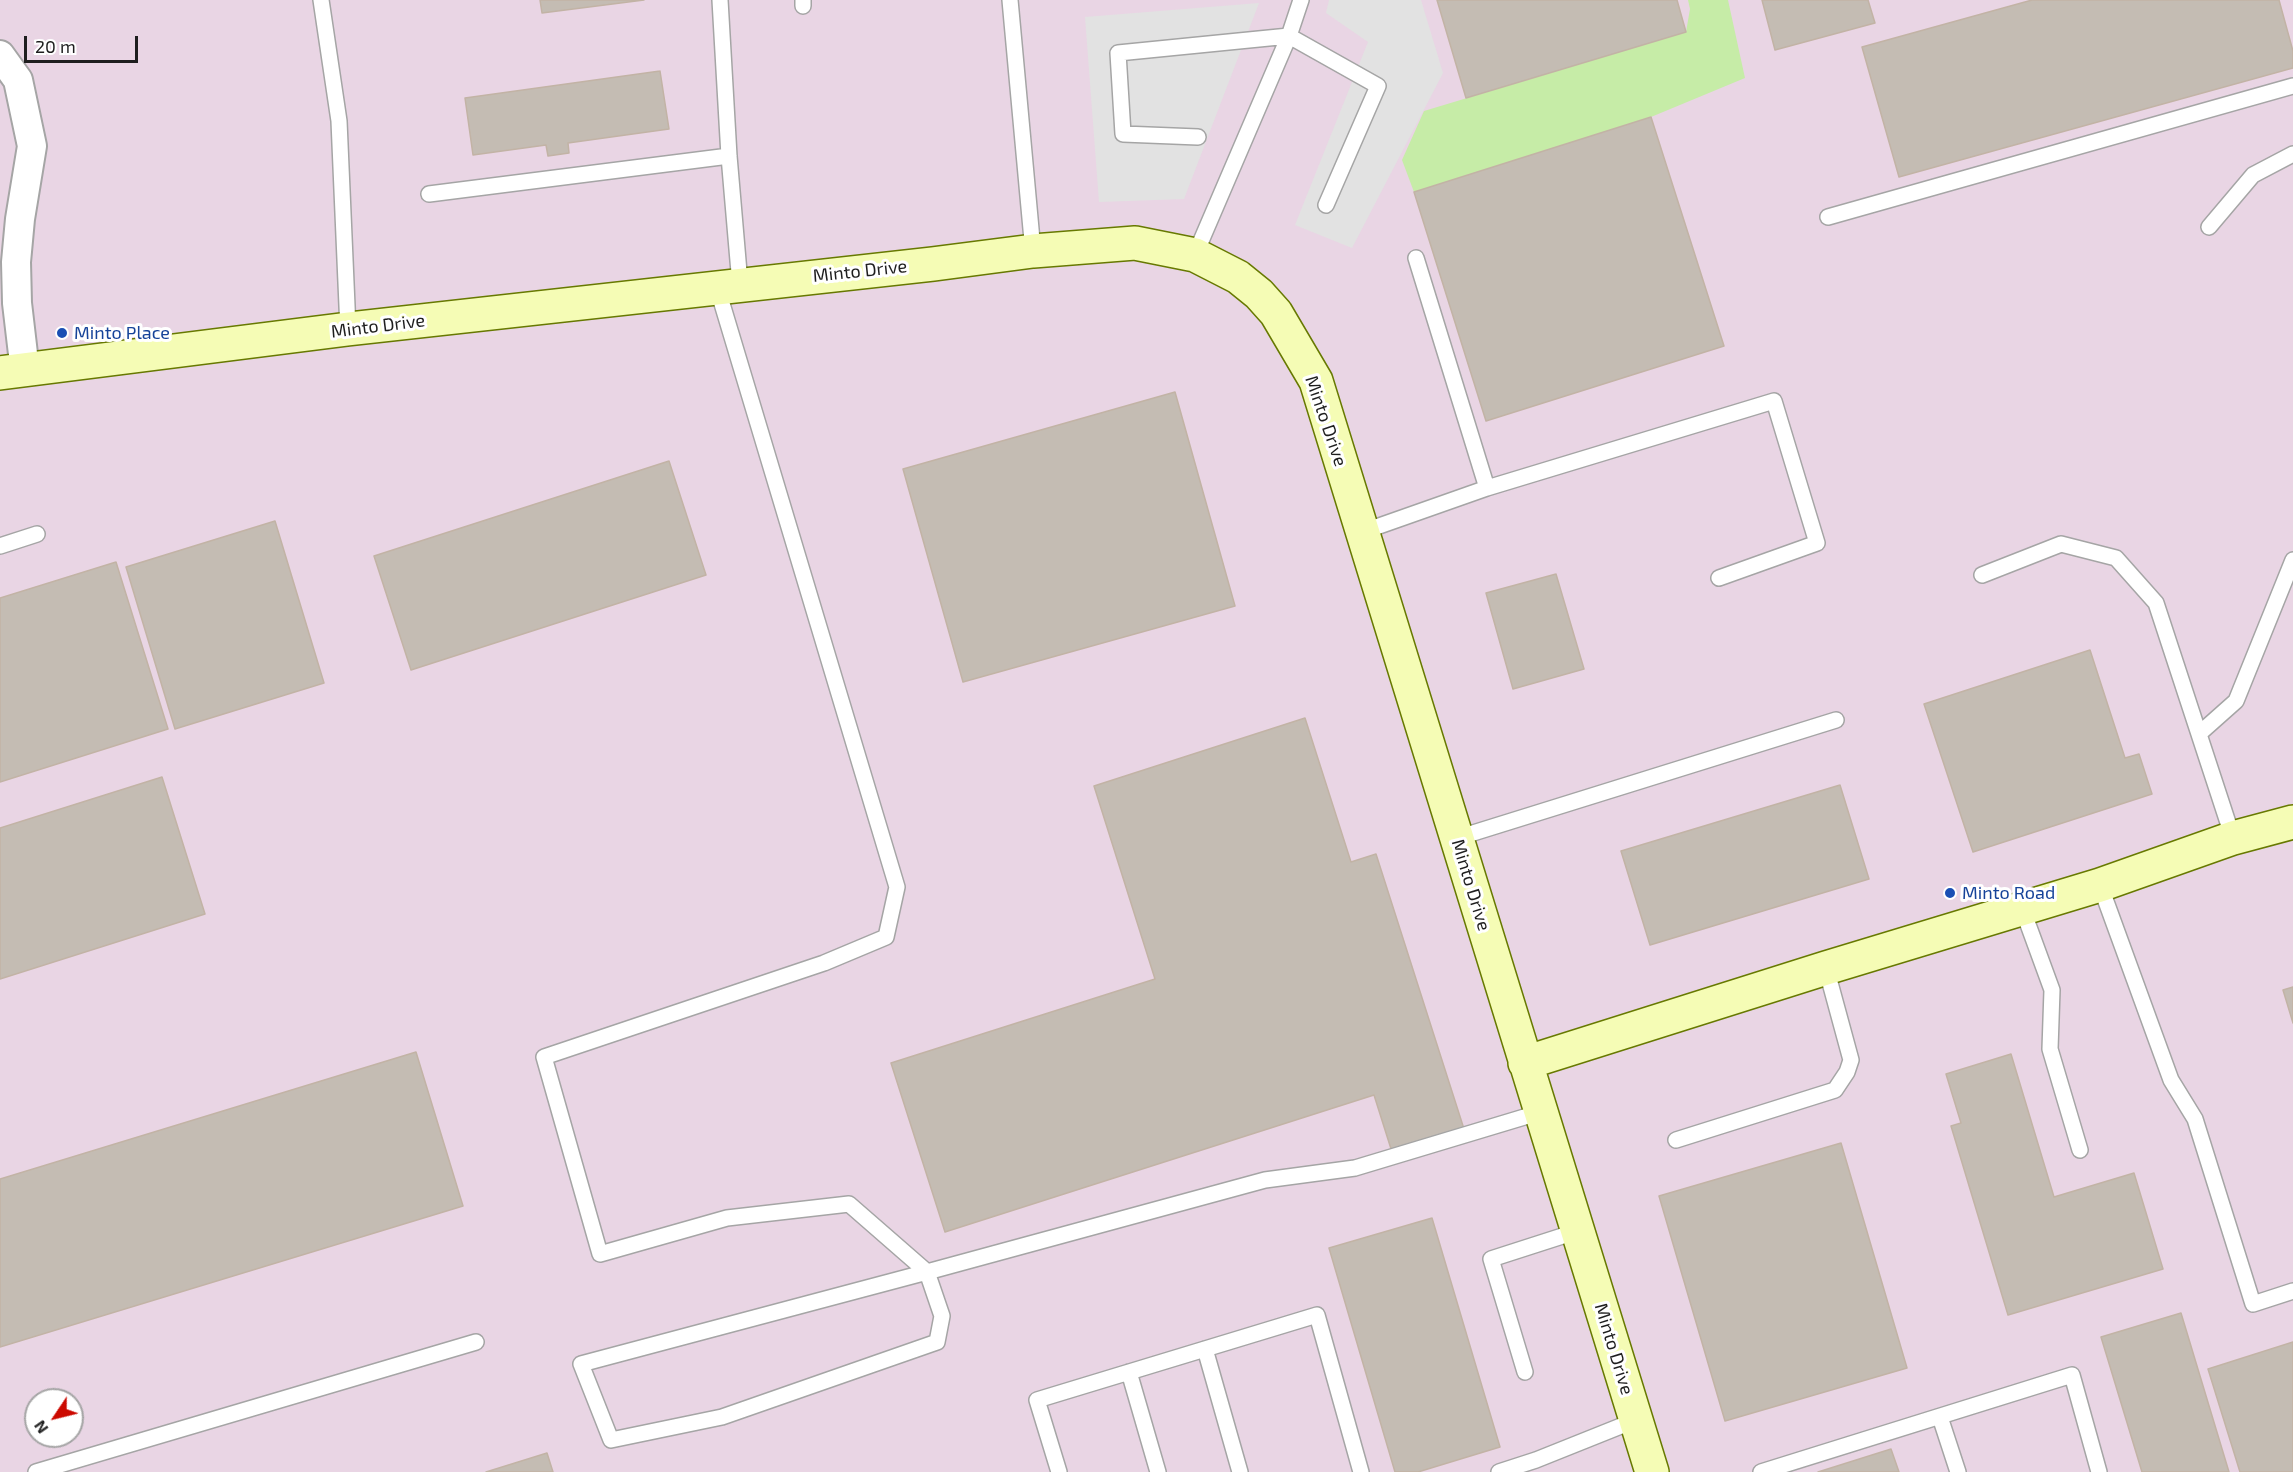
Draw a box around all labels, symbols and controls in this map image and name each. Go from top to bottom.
scale bar [27,24,141,62]
text: 20 m [35,35,76,57]
street label: Minto Drive [812,255,908,287]
street label: Minto Drive [330,310,426,342]
place label: Minto Place [74,322,170,344]
marker: Minto Place [55,326,69,340]
street label: Minto Drive [1300,373,1352,469]
street label: Minto Drive [1447,837,1495,933]
place label: Minto Road [1962,882,2055,904]
marker: Minto Road [1943,886,1957,900]
street label: Minto Drive [1590,1301,1638,1397]
north arrow [24,1388,84,1448]
text: N [29,1417,52,1438]

